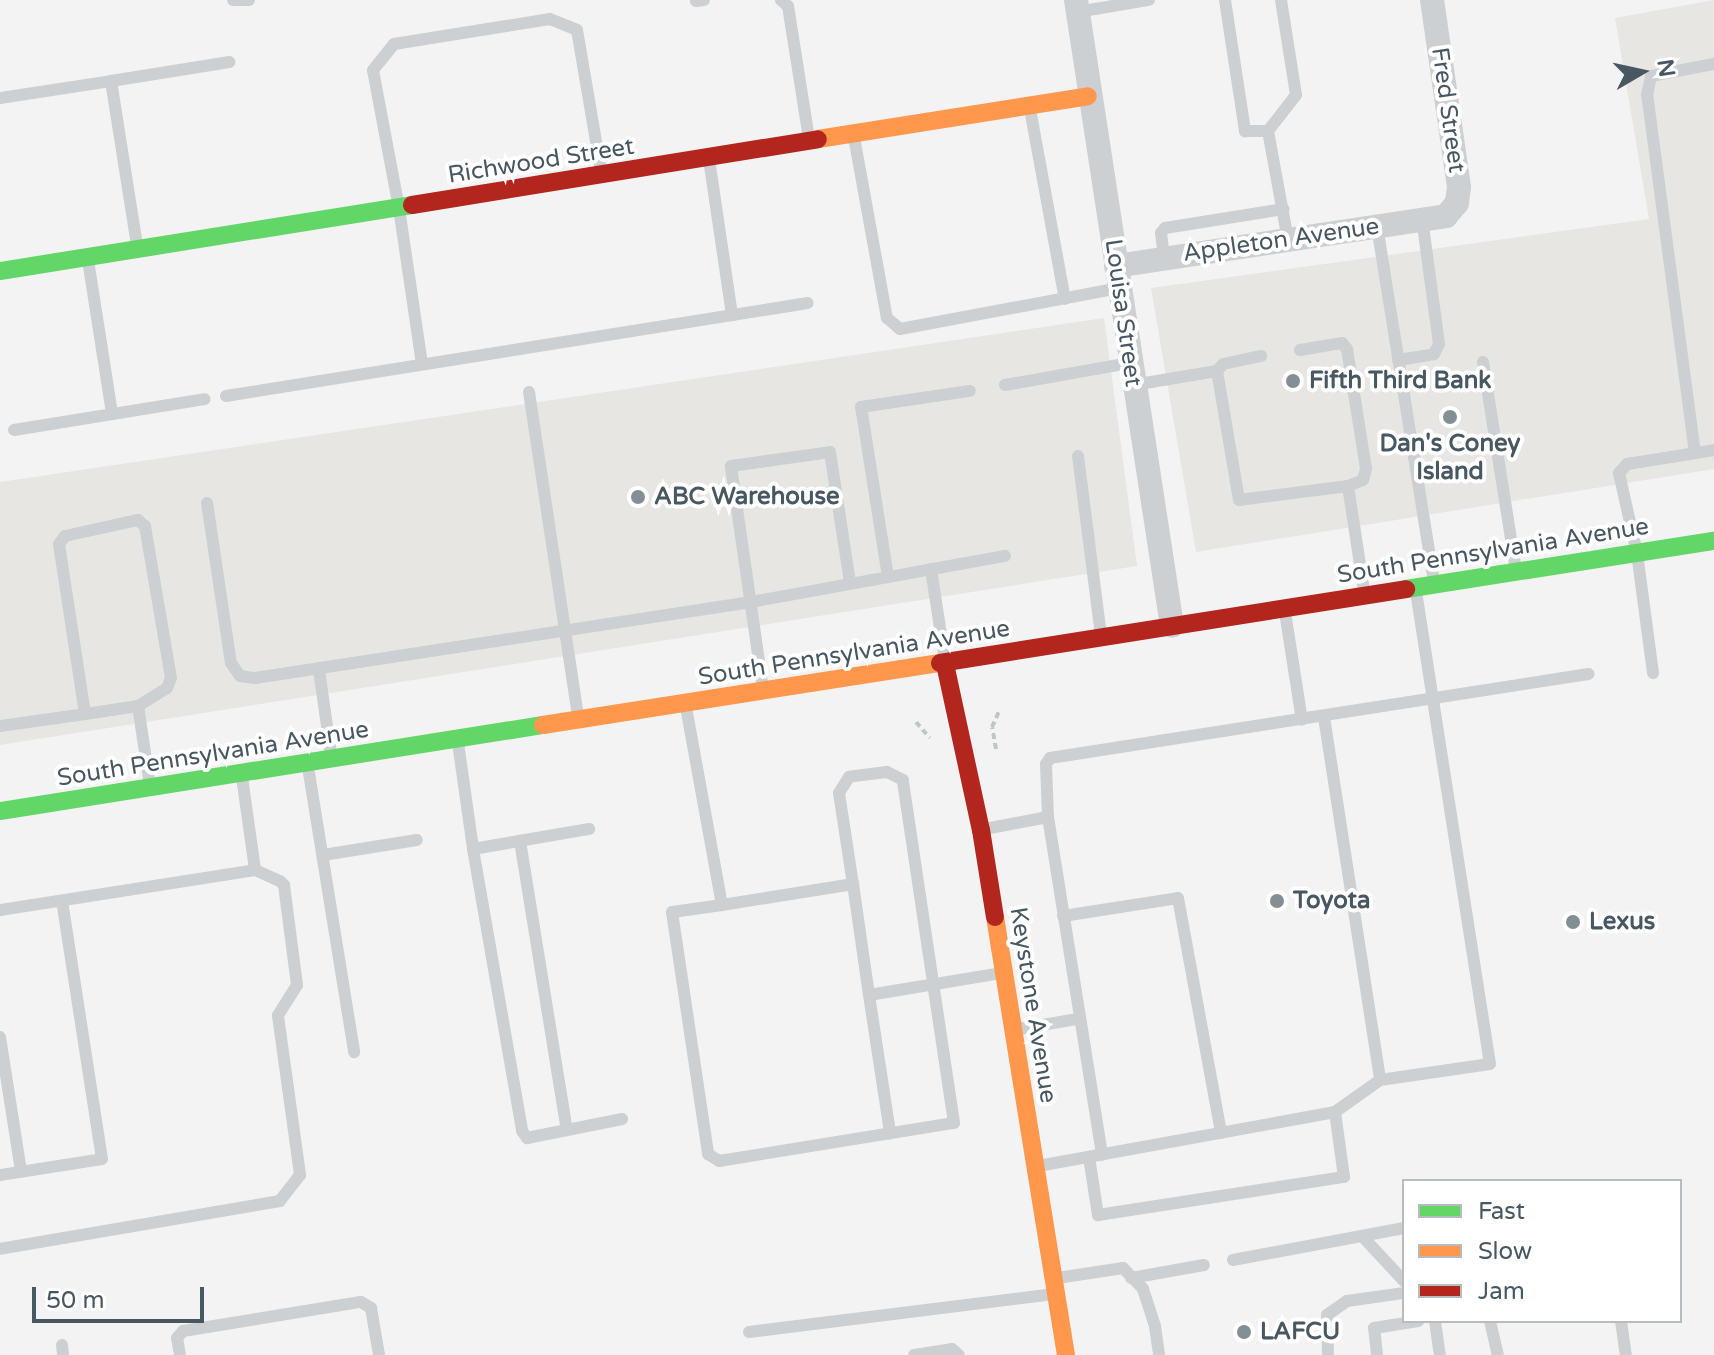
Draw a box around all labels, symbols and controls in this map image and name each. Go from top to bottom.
north arrow [1602,32,1682,112]
street label: Fred Street [1425,45,1471,175]
text: N [1651,57,1680,79]
street label: Richwood Street [446,132,636,190]
street label: Appleton Avenue [1181,212,1381,268]
street label: Louisa Street [1098,237,1148,389]
place label: Fifth Third Bank [1309,367,1491,395]
marker: Fifth Third Bank [1284,372,1302,390]
marker: Dan's Coney Island [1441,408,1459,426]
place label: Dan's Coney Island [1380,430,1520,486]
place label: ABC Warehouse [654,483,840,511]
marker: ABC Warehouse [629,488,647,506]
street label: South Pennsylvania Avenue [1335,512,1651,590]
street label: South Pennsylvania Avenue [696,614,1012,692]
street label: South Pennsylvania Avenue [55,715,371,793]
place label: Toyota [1293,887,1370,915]
marker: Toyota [1268,892,1286,910]
street label: Keystone Avenue [1003,905,1063,1105]
place label: Lexus [1589,908,1655,936]
marker: Lexus [1564,913,1582,931]
legend [1402,1179,1682,1323]
text: Fast [1478,1197,1525,1226]
text: Slow [1478,1237,1532,1266]
scale bar [36,1271,208,1321]
text: Jam [1478,1277,1525,1306]
text: 50 m [46,1286,104,1315]
place label: LAFCU [1260,1318,1340,1346]
marker: LAFCU [1235,1323,1253,1341]

